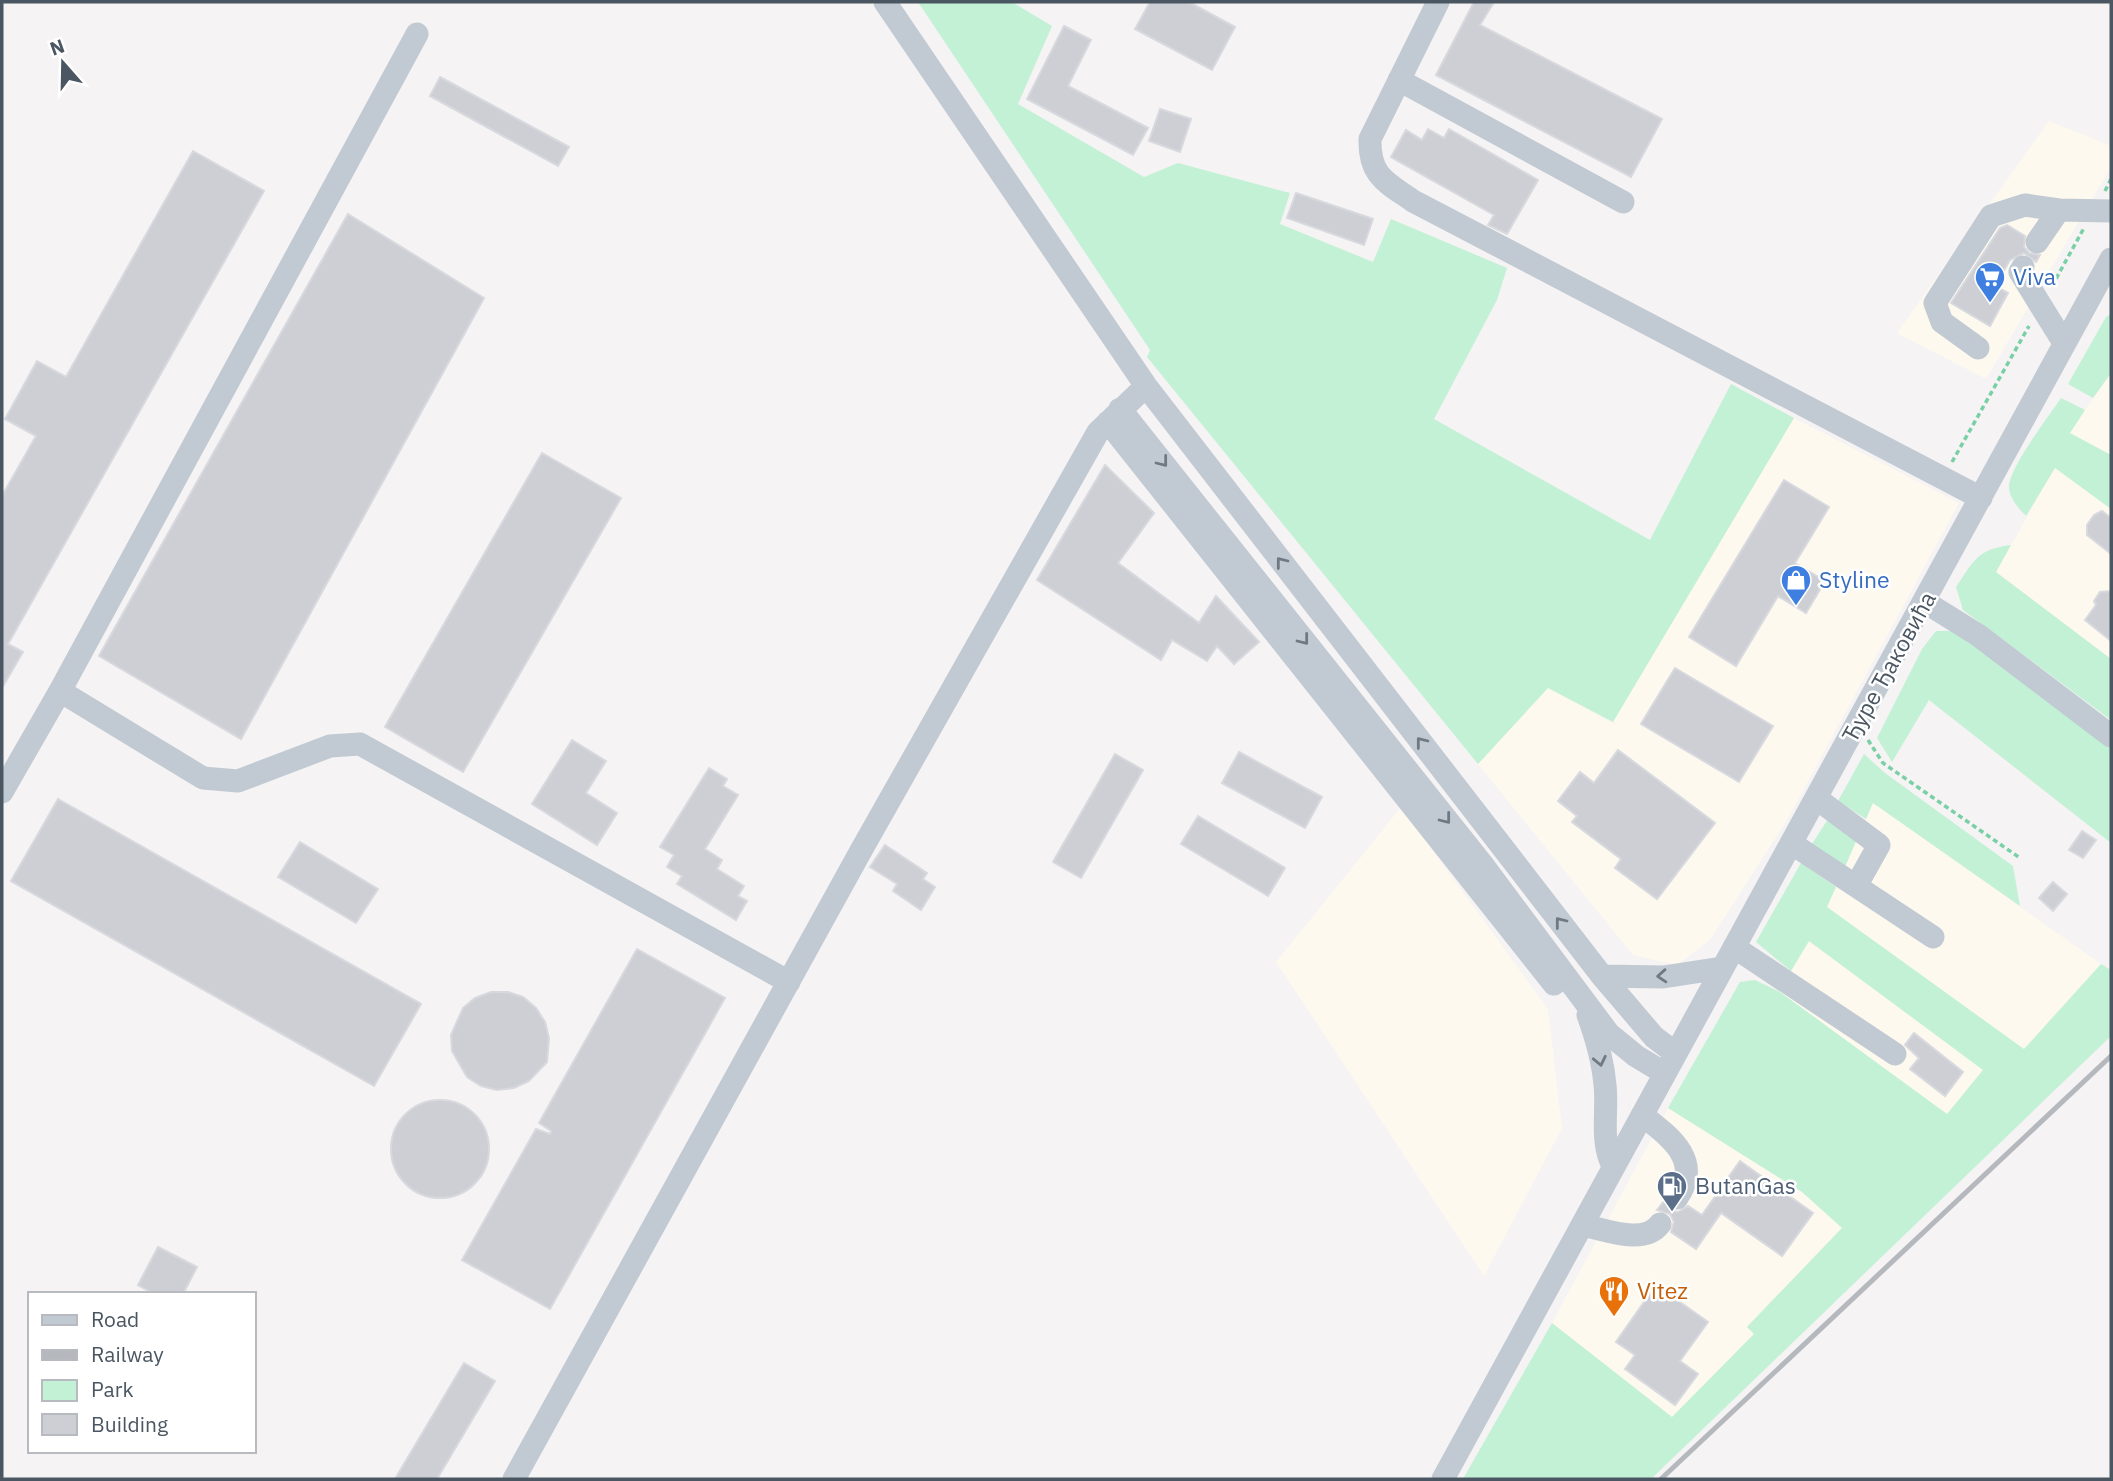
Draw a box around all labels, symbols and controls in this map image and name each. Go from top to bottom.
north arrow [28,28,98,98]
text: N [47,33,68,61]
supermarket icon: Viva [1973,260,2007,304]
place label: Viva [2013,261,2056,291]
one-way arrow [1154,455,1167,467]
one-way arrow [1277,557,1290,569]
shop icon: Styline [1779,563,1813,607]
place label: Styline [1819,564,1890,594]
street label: Ђуре Ђаковића [1834,586,1942,747]
one-way arrow [1296,633,1309,645]
one-way arrow [1416,737,1429,749]
one-way arrow [1437,811,1450,823]
one-way arrow [1555,917,1568,929]
one-way arrow [1657,968,1668,983]
one-way arrow [1592,1055,1607,1067]
fuel station icon: ButanGas [1655,1169,1689,1213]
place label: ButanGas [1695,1170,1796,1200]
restaurant icon: Vitez [1597,1274,1631,1318]
place label: Vitez [1637,1275,1688,1305]
legend [28,1292,256,1453]
text: Road [91,1305,139,1333]
text: Railway [91,1340,164,1368]
text: Park [91,1375,134,1403]
text: Building [91,1410,168,1438]

